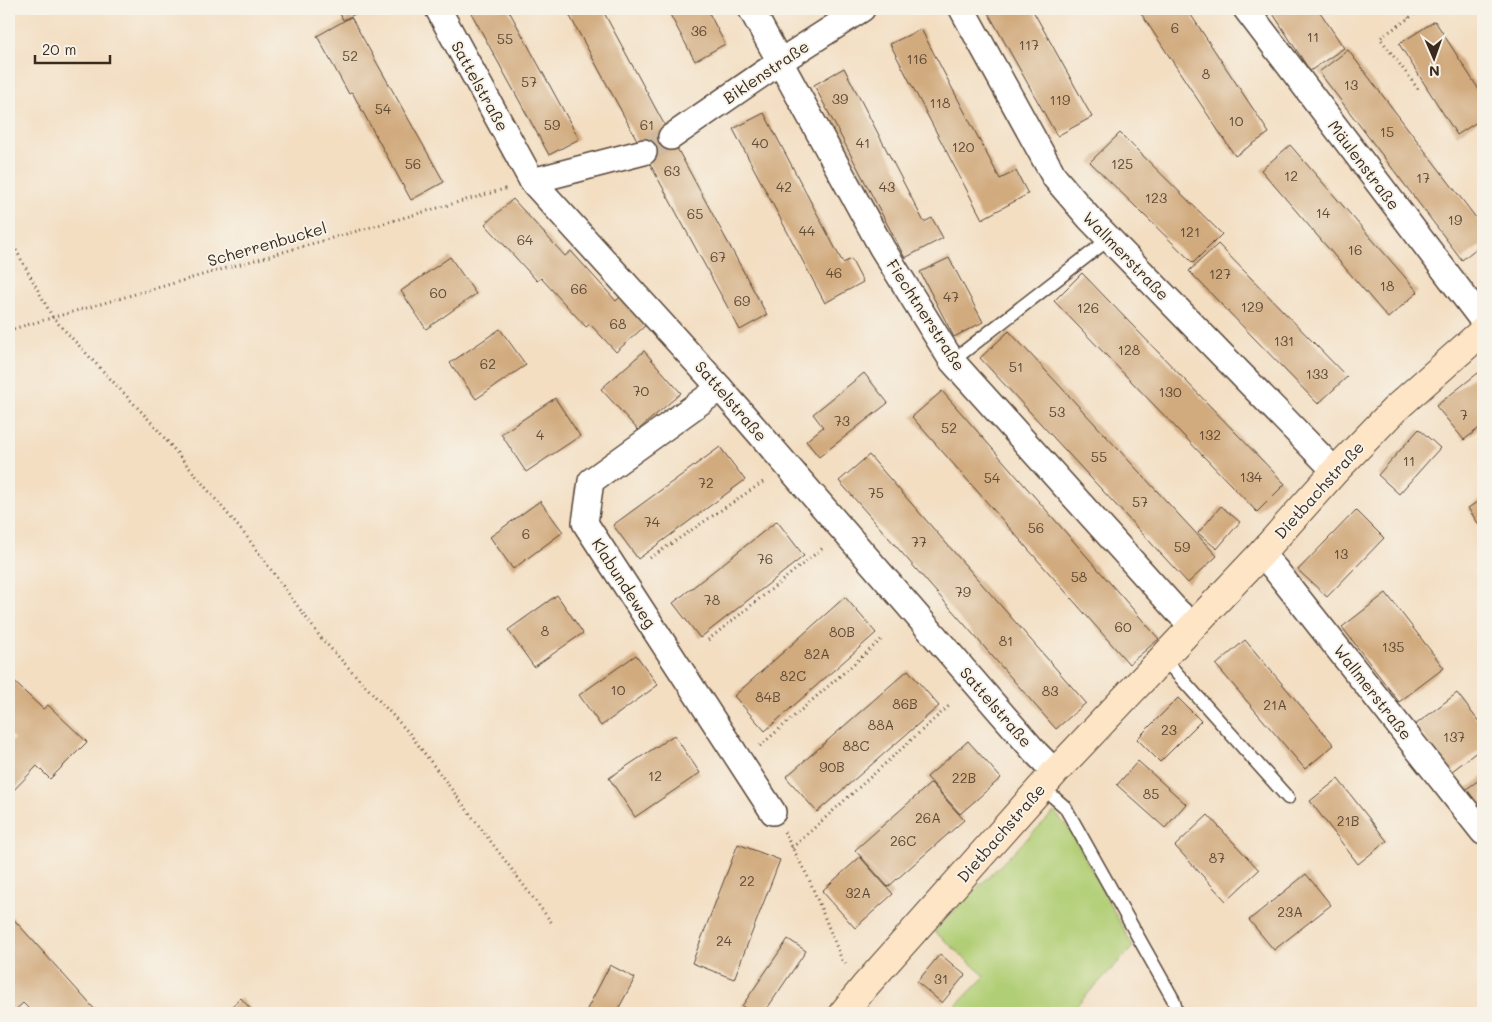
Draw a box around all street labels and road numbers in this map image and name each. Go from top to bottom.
street label: Biklenstraße [719,35,813,108]
street label: Sattelstraße [447,37,514,135]
street label: Mäulenstraße [1324,116,1405,214]
street label: Wallmerstraße [1079,207,1174,305]
street label: Scherrenbuckel [205,216,329,271]
street label: Fiechtnerstraße [883,255,970,374]
street label: Sattelstraße [691,356,772,445]
street label: Dietbachstraße [1269,436,1368,543]
street label: Klabundeweg [588,534,661,632]
street label: Wallmerstraße [1330,640,1417,744]
street label: Sattelstraße [956,662,1037,751]
street label: Dietbachstraße [952,779,1049,886]

